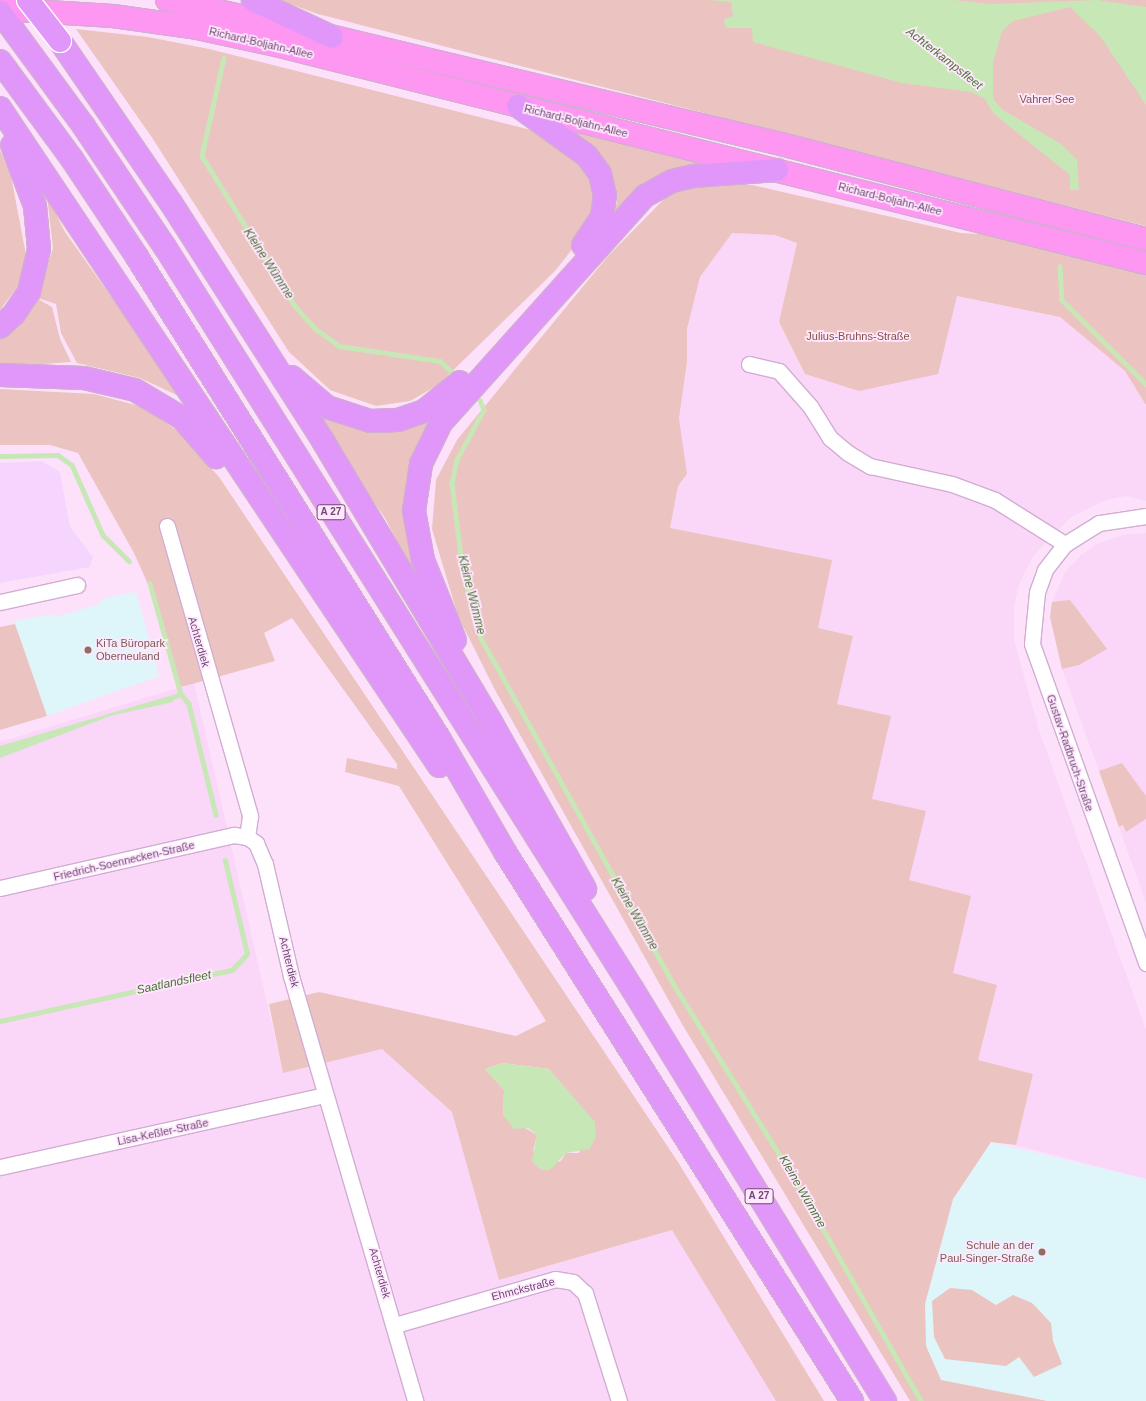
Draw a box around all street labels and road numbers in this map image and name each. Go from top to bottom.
street label: Richard-Boljahn-Allee [208,25,314,61]
street label: Richard-Boljahn-Allee [523,102,629,140]
street label: Richard-Boljahn-Allee [837,180,943,218]
road number: A 27 [316,504,346,520]
street label: Achterdiek [185,615,213,669]
street label: Gustav-Radbruch-Straße [1044,693,1096,813]
street label: Friedrich-Soennecken-Straße [52,838,196,884]
street label: Achterdiek [276,935,302,989]
street label: Lisa-Keßler-Straße [116,1116,210,1148]
road number: A 27 [744,1188,774,1204]
street label: Achterdiek [366,1246,394,1300]
street label: Ehmckstraße [490,1275,556,1303]

